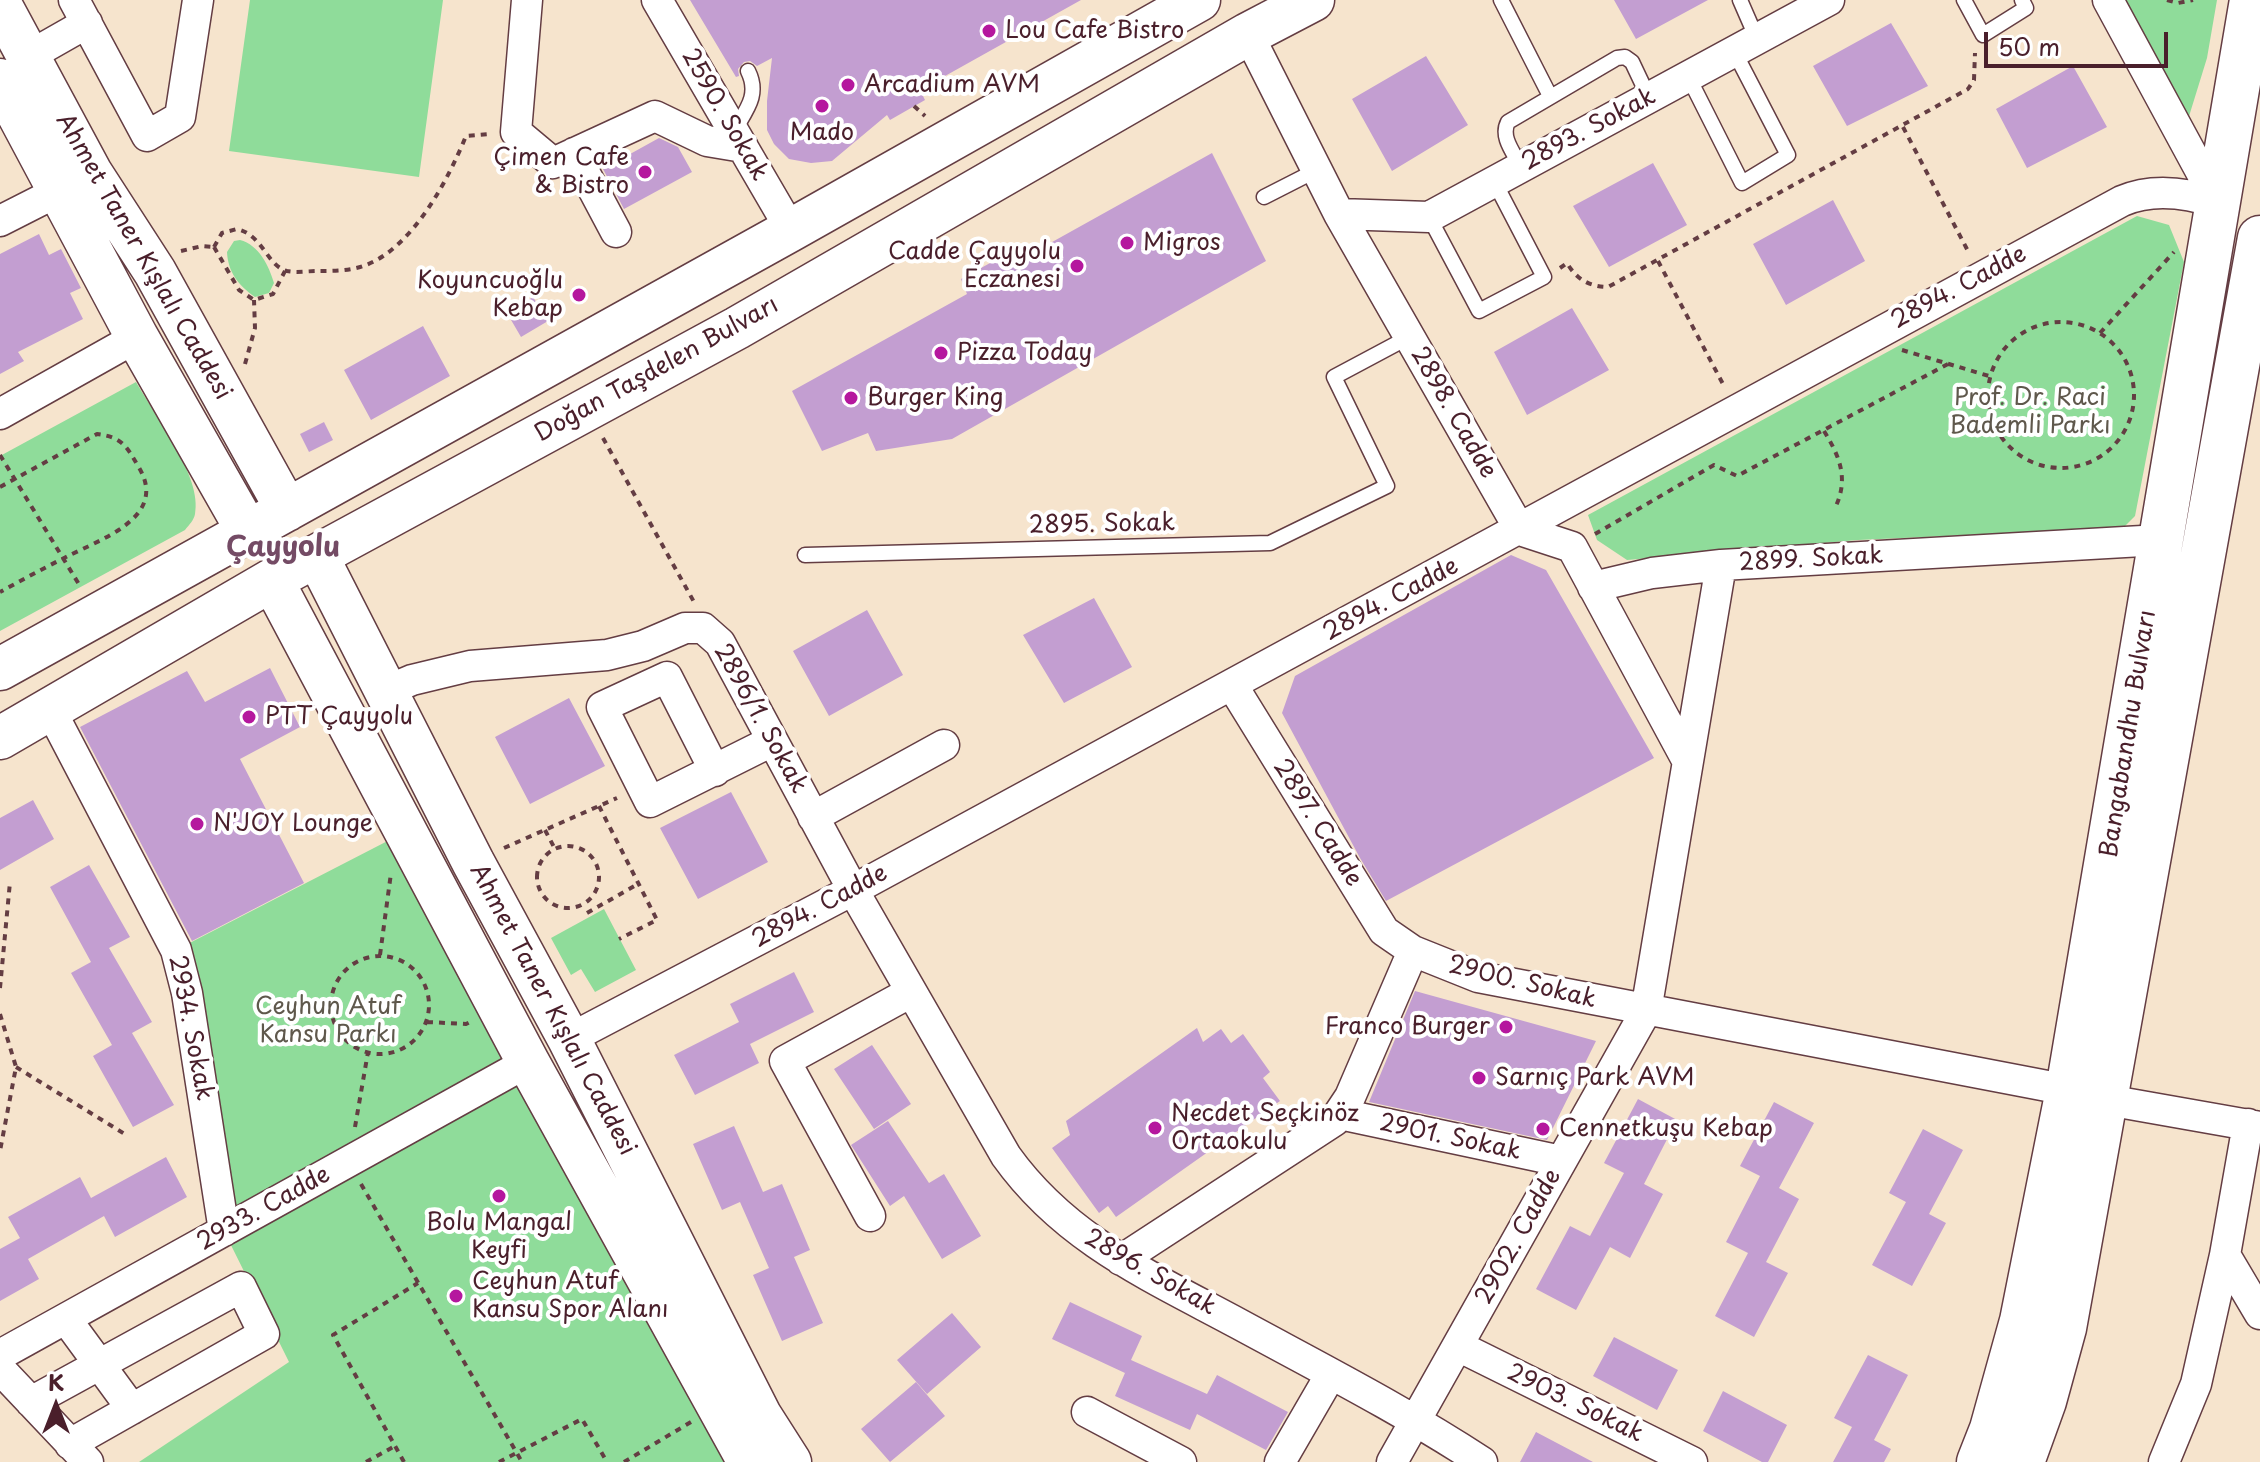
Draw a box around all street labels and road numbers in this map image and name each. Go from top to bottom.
street label: 2590. Sokak [675,44,773,186]
street label: 2893. Sokak [1517,83,1661,177]
street label: Ahmet Taner Kışlalı Caddesi [49,109,237,405]
street label: 2894. Cadde [1886,240,2032,336]
street label: Doğan Taşdelen Bulvarı [530,291,784,449]
street label: 2898. Cadde [1404,342,1502,484]
street label: 2895. Sokak [1029,509,1175,541]
street label: 2899. Sokak [1738,542,1884,578]
street label: 2894. Cadde [1318,552,1464,648]
street label: Bangabandhu Bulvarı [2095,608,2163,860]
street label: 2896/1. Sokak [707,639,813,799]
street label: 2897. Cadde [1266,754,1368,892]
street label: Ahmet Taner Kışlalı Caddesi [463,859,641,1161]
street label: 2894. Cadde [747,859,893,955]
street label: 2900. Sokak [1445,951,1599,1015]
street label: 2934. Sokak [162,953,218,1103]
street label: 2901. Sokak [1377,1109,1523,1167]
street label: 2933. Cadde [193,1161,335,1257]
street label: 2902. Cadde [1470,1164,1568,1310]
street label: 2896. Sokak [1079,1224,1221,1322]
street label: 2903. Sokak [1502,1359,1648,1449]

